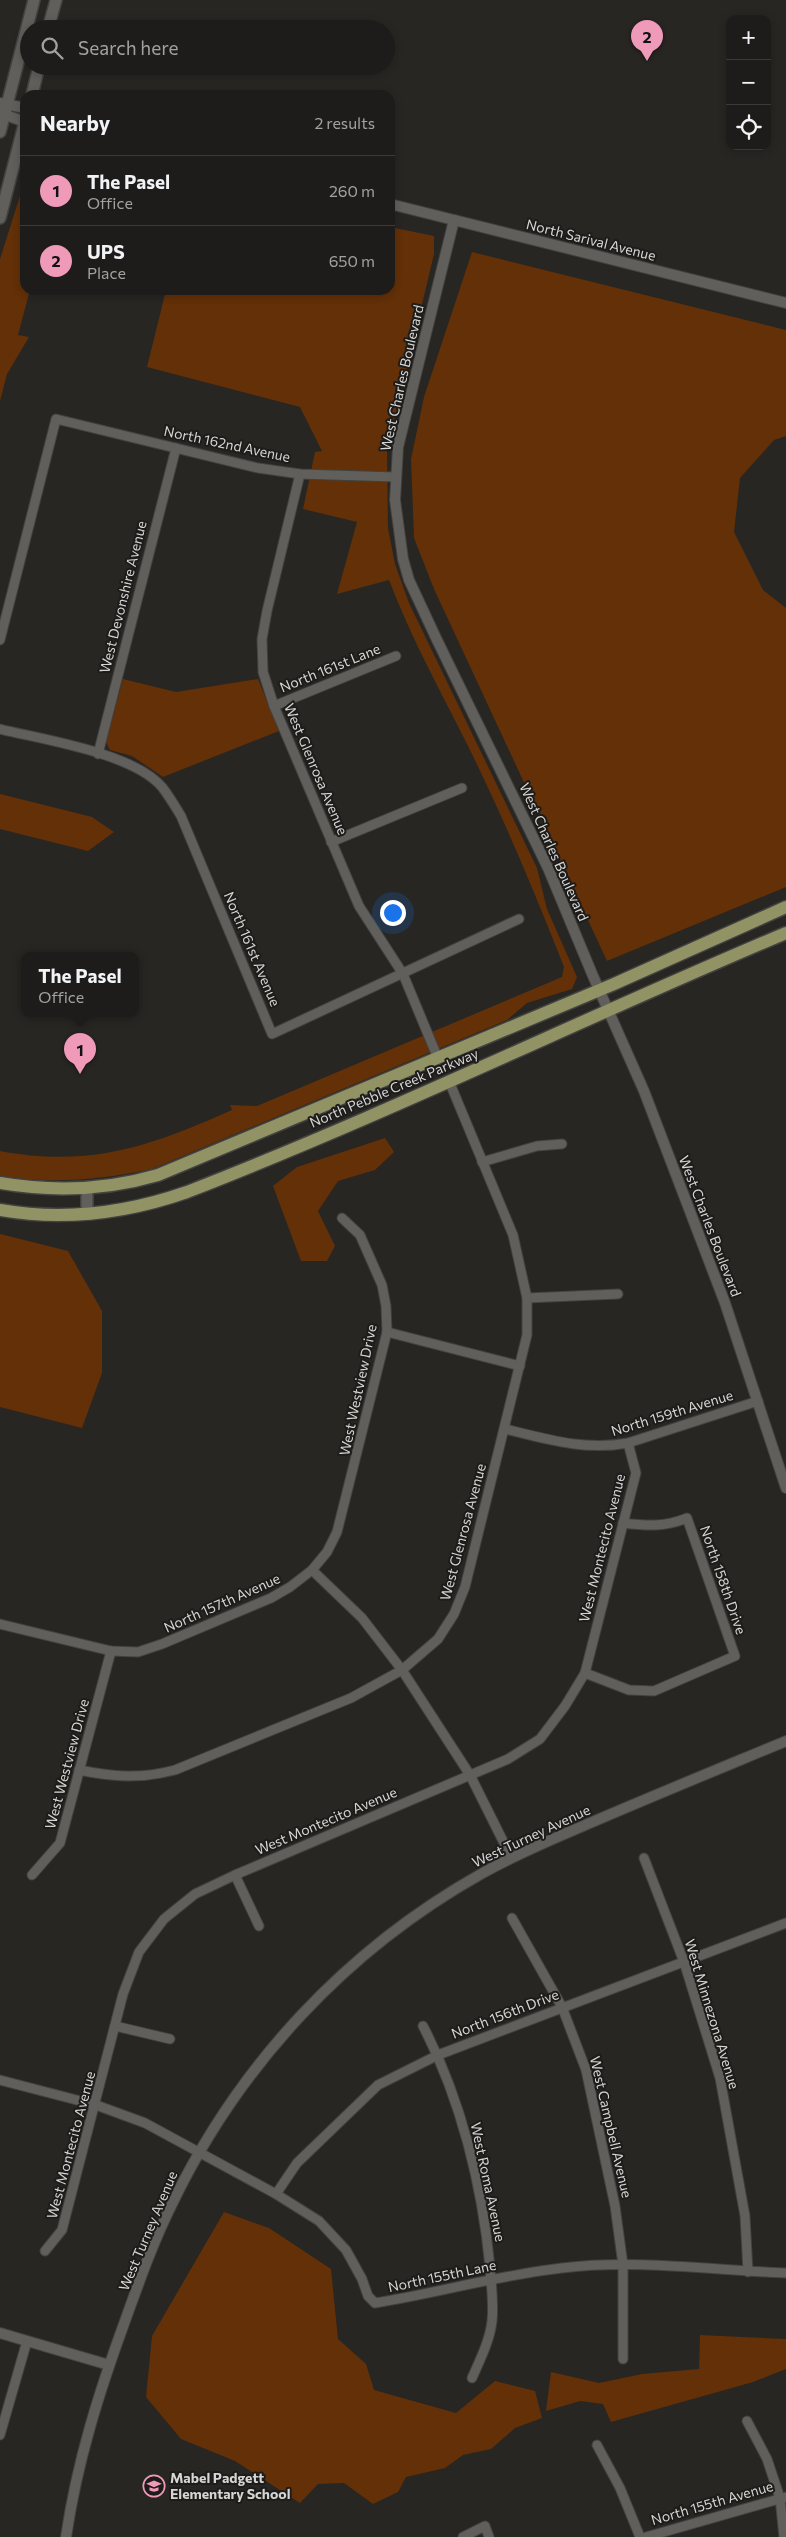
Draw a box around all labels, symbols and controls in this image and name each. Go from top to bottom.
map controls [726,15,771,150]
button: + [726,15,771,60]
search box [20,20,395,75]
pin: 2 [631,20,663,61]
icon: search [38,34,66,62]
text: Search here [78,36,178,59]
button: − [726,60,771,105]
button: locate [726,105,771,150]
text: Nearby [40,110,110,135]
text: 2 results [314,113,375,132]
text: The Pasel [87,170,170,193]
text: 1 [52,181,60,200]
text: 260 m [329,181,375,200]
text: Office [87,193,133,212]
street label: North Sarival Avenue [525,215,658,264]
text: UPS [87,240,125,263]
text: 2 [51,251,61,270]
text: 650 m [329,251,375,270]
text: Place [87,263,126,282]
street label: West Charles Boulevard [376,303,427,453]
street label: North 162nd Avenue [162,422,292,465]
street label: West Devonshire Avenue [95,519,150,675]
street label: North 161st Lane [277,640,383,695]
street label: West Glenrosa Avenue [281,700,352,837]
street label: West Charles Boulevard [516,780,593,924]
street label: North 161st Avenue [221,889,284,1009]
your location [380,900,406,926]
popup [21,952,139,1017]
text: The Pasel [38,964,122,987]
text: Office [38,987,84,1006]
pin: 1 [64,1033,96,1074]
street label: North Pebble Creek Parkway [307,1044,481,1131]
street label: West Charles Boulevard [676,1153,745,1299]
street label: West Westview Drive [335,1323,380,1457]
street label: North 159th Avenue [609,1386,735,1439]
street label: West Glenrosa Avenue [436,1461,489,1602]
street label: West Montecito Avenue [575,1472,628,1624]
street label: North 158th Drive [697,1523,750,1636]
street label: North 157th Avenue [161,1569,283,1636]
street label: West Westview Drive [41,1697,92,1831]
street label: West Montecito Avenue [252,1783,399,1858]
street label: West Turney Avenue [469,1801,593,1870]
street label: West Minnezona Avenue [682,1937,743,2091]
street label: North 156th Drive [449,1985,561,2042]
street label: West Campbell Avenue [587,2054,636,2199]
street label: West Montecito Avenue [43,2069,98,2221]
street label: West Roma Avenue [468,2121,509,2243]
street label: West Turney Avenue [115,2168,180,2293]
street label: North 155th Lane [386,2256,498,2295]
place label: Mabel Padgett Elementary School [170,2469,290,2502]
school or university icon: Mabel Padgett Elementary School [142,2474,166,2498]
street label: North 155th Avenue [649,2477,775,2528]

